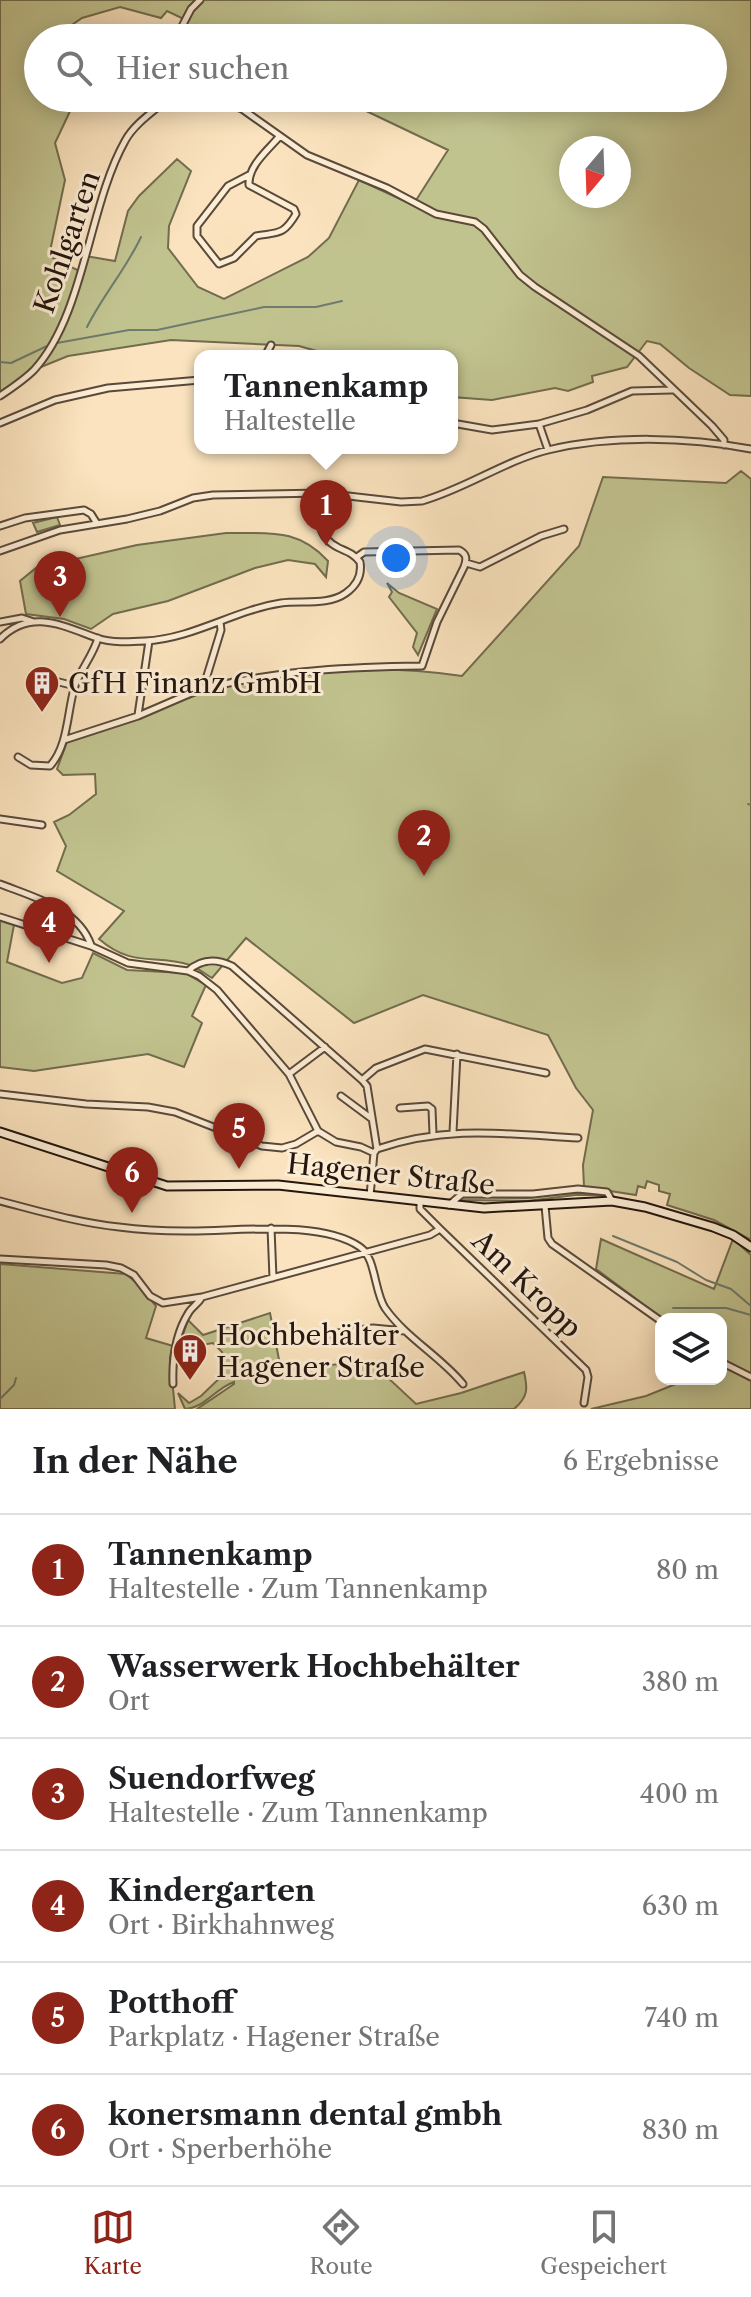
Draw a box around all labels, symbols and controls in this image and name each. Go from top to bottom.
search box [24,24,727,112]
icon: search [52,46,96,90]
text: Hier suchen [116,50,289,87]
north arrow [559,136,631,208]
street label: Kohlgarten [27,166,107,318]
popup [194,350,458,454]
text: Tannenkamp [224,368,428,405]
text: Haltestelle [224,405,356,437]
pin: 1 [300,480,352,546]
your location [376,538,416,578]
pin: 3 [34,551,86,617]
building icon: GfH Finanz GmbH [23,664,61,714]
place label: GfH Finanz GmbH [68,666,322,700]
pin: 2 [398,810,450,876]
pin: 4 [23,897,75,963]
pin: 5 [213,1103,265,1169]
street label: Hagener Straße [285,1146,497,1202]
pin: 6 [106,1147,158,1213]
street label: Am Kropp [464,1223,589,1345]
map controls [655,1313,727,1385]
button: layers [655,1313,727,1385]
place label: Hochbehälter Hagener Straße [216,1318,425,1384]
building icon: Hochbehälter Hagener Straße [171,1332,209,1382]
text: In der Nähe [32,1440,238,1482]
text: 6 Ergebnisse [563,1445,719,1477]
text: Tannenkamp [108,1536,313,1573]
text: 1 [52,1554,64,1586]
text: 80 m [656,1554,719,1586]
text: Haltestelle · Zum Tannenkamp [108,1573,488,1605]
text: Wasserwerk Hochbehälter [108,1648,520,1685]
text: 2 [50,1666,66,1698]
text: 380 m [642,1666,719,1698]
text: Ort [108,1685,150,1717]
text: Suendorfweg [108,1760,315,1797]
text: 3 [51,1778,65,1810]
text: 400 m [640,1778,719,1810]
text: Haltestelle · Zum Tannenkamp [108,1797,488,1829]
text: Kindergarten [108,1872,315,1909]
text: 4 [50,1890,66,1922]
text: 630 m [642,1890,719,1922]
text: Ort · Birkhahnweg [108,1909,334,1941]
text: Potthoff [108,1984,234,2021]
text: 5 [51,2002,65,2034]
text: 740 m [644,2002,719,2034]
text: Parkplatz · Hagener Straße [108,2021,440,2053]
text: konersmann dental gmbh [108,2096,502,2133]
text: 6 [50,2114,66,2146]
text: 830 m [642,2114,719,2146]
text: Ort · Sperberhöhe [108,2133,332,2165]
tab: Karte [84,2205,142,2280]
tab: Route [310,2205,373,2280]
tab: Gespeichert [540,2205,667,2280]

